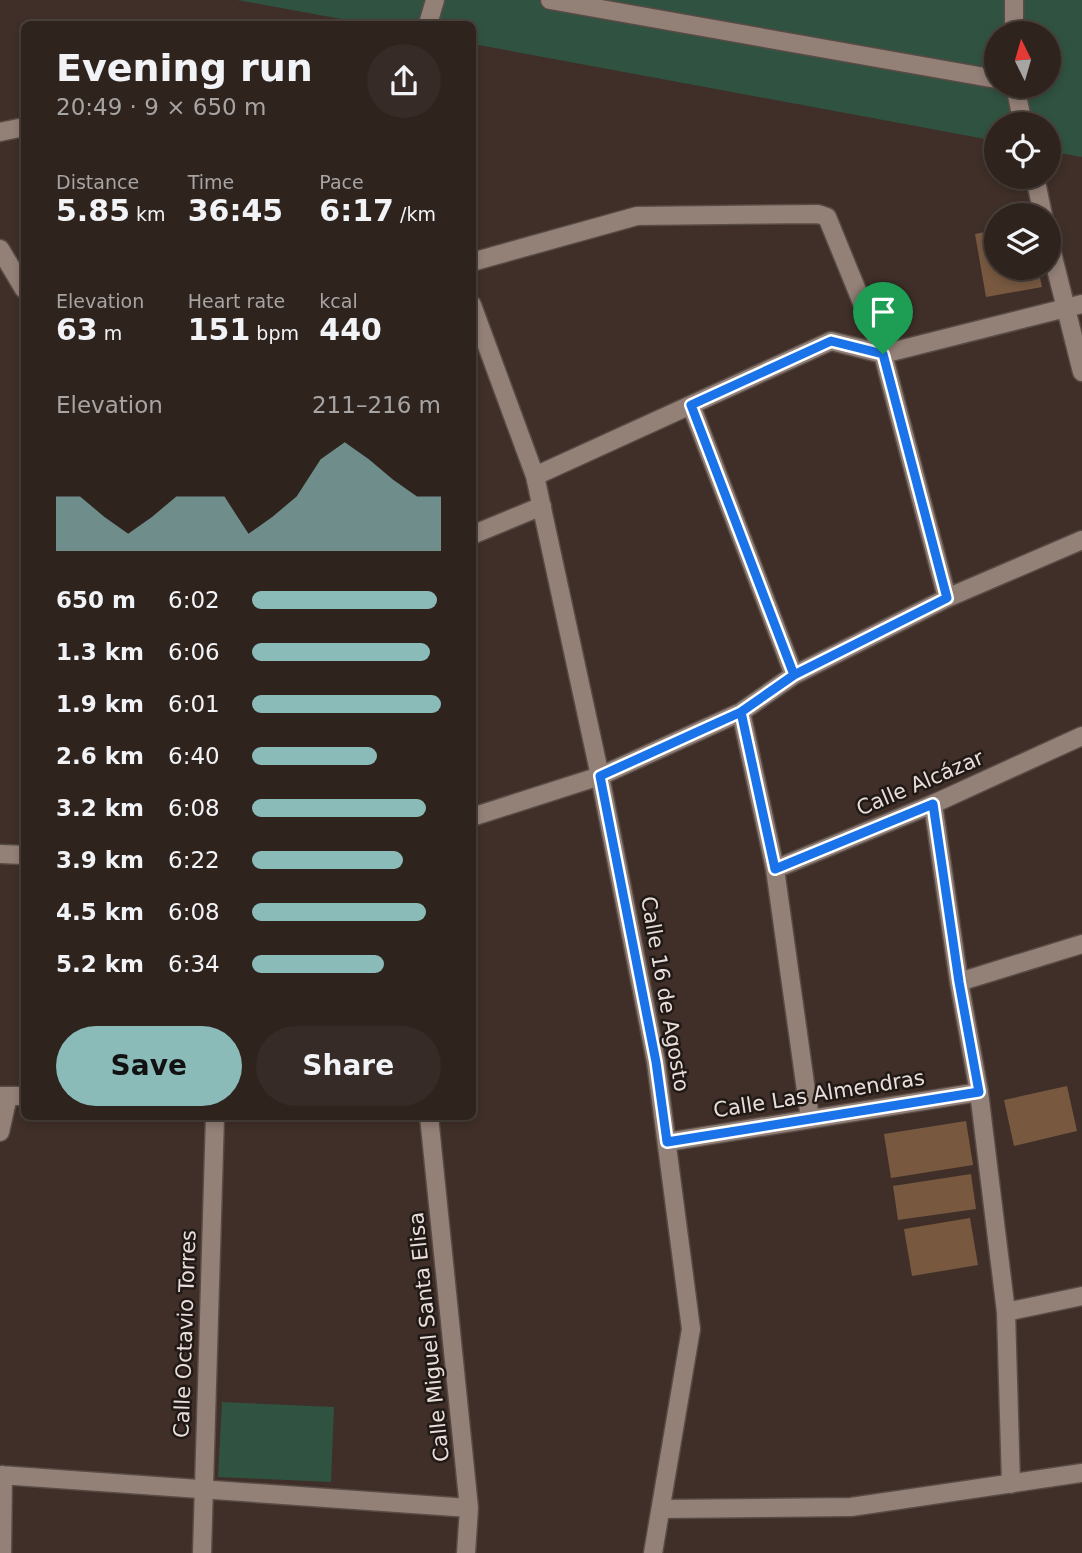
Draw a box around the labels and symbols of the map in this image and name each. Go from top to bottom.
north arrow [984,21,1060,98]
pin [853,282,913,354]
street label: Calle Alcázar [853,745,988,821]
street label: Calle 16 de Agosto [636,895,694,1093]
street label: Calle Las Almendras [712,1065,926,1123]
street label: Calle Miguel Santa Elisa [404,1211,454,1463]
street label: Calle Octavio Torres [169,1230,201,1438]

